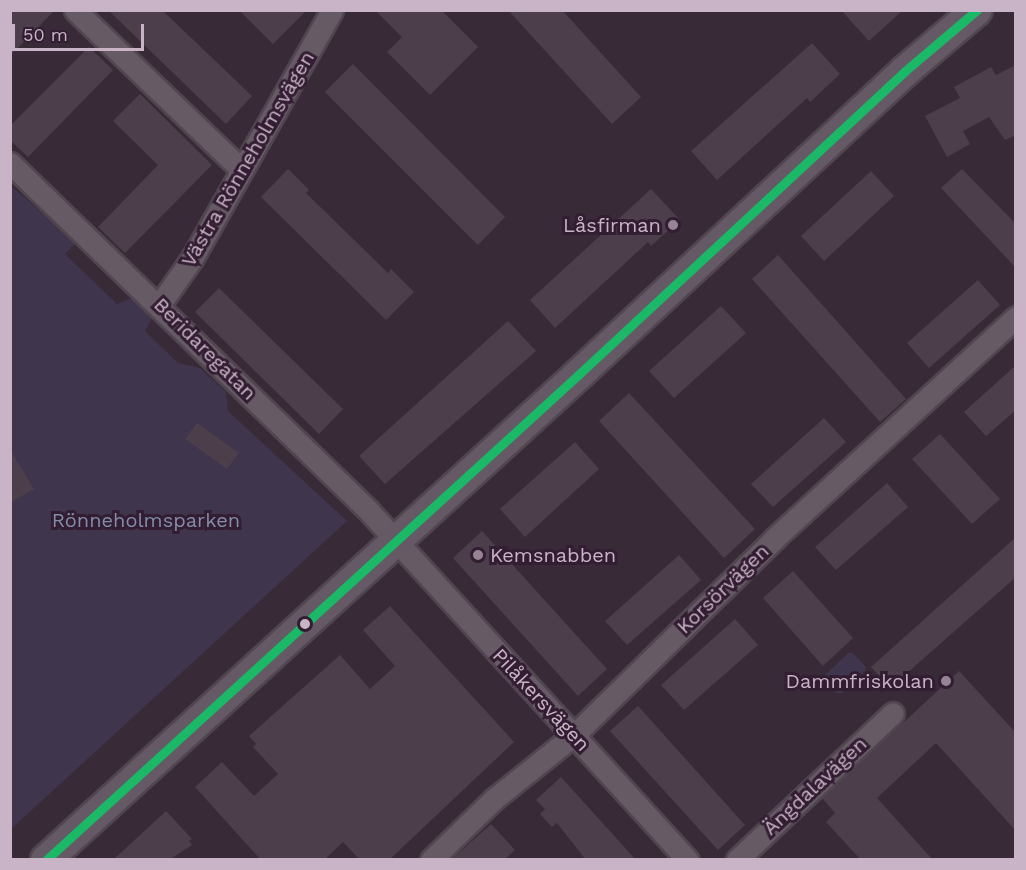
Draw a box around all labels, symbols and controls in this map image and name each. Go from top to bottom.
scale bar [15,12,147,50]
text: 50 m [23,24,68,45]
street label: Västra Rönneholmsvägen [176,47,320,271]
place label: Låsfirman [563,213,661,237]
marker: Låsfirman [666,218,680,232]
street label: Beridaregatan [149,293,261,405]
park label: Rönneholmsparken [52,508,240,532]
street label: Korsörvägen [672,539,774,639]
place label: Kemsnabben [490,543,616,567]
marker: Kemsnabben [471,548,485,562]
unlabelled marker [299,618,311,630]
street label: Pilåkersvägen [487,644,595,756]
place label: Dammfriskolan [786,669,934,693]
marker: Dammfriskolan [939,674,953,688]
street label: Ängdalavägen [758,732,872,840]

